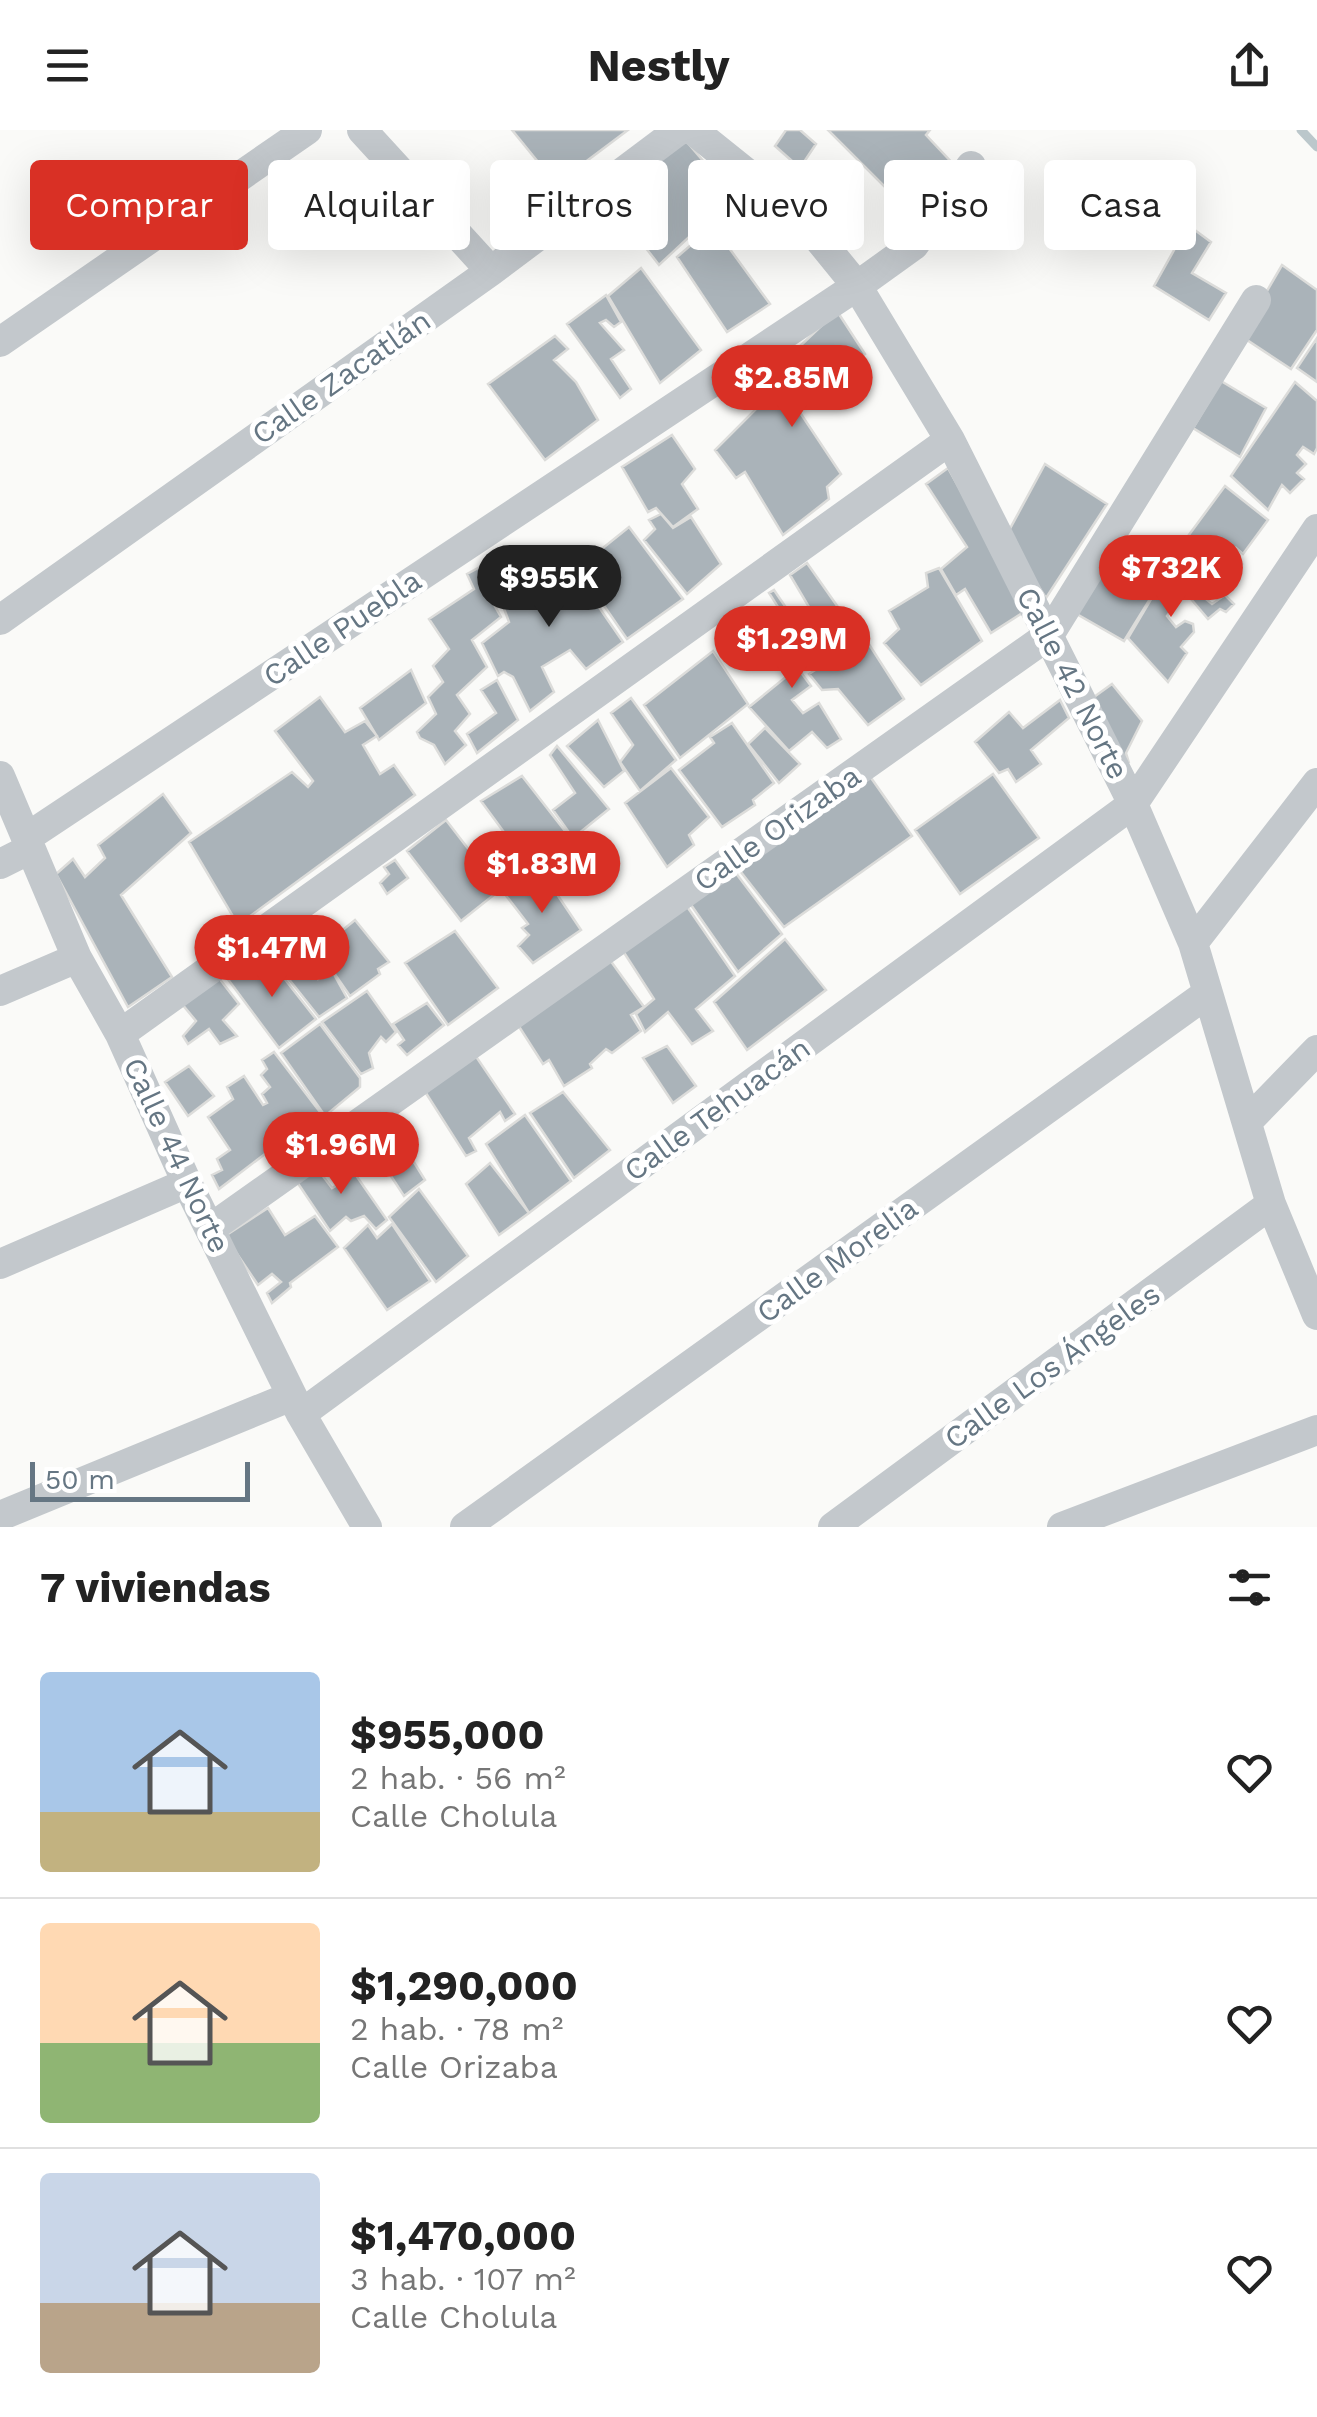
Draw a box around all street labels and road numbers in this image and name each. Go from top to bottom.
street label: Calle Zacatlán [245,302,437,452]
street label: Calle Puebla [257,562,427,694]
street label: Calle 42 Norte [1010,581,1136,785]
street label: Calle Orizaba [687,758,867,898]
street label: Calle Tehuacán [617,1030,817,1188]
street label: Calle 44 Norte [116,1052,238,1258]
street label: Calle Morelia [750,1190,924,1330]
street label: Calle Los Ángeles [937,1276,1167,1456]

